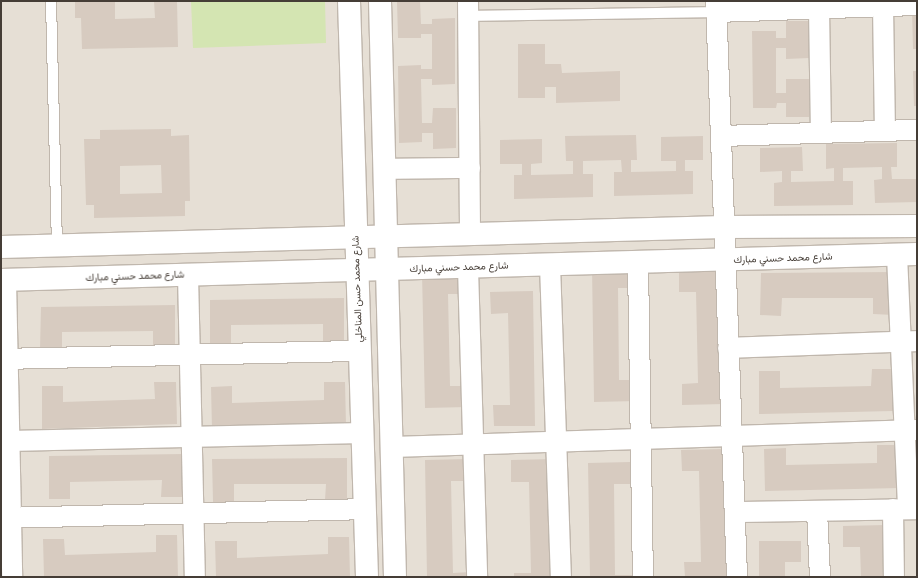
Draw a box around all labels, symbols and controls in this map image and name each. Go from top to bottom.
street label: شارع محمد حسن المناخلي [350,235,366,343]
street label: شارع محمد حسني مبارك [733,251,833,267]
street label: شارع محمد حسني مبارك [409,260,509,276]
street label: شارع محمد حسني مبارك [85,269,185,285]

